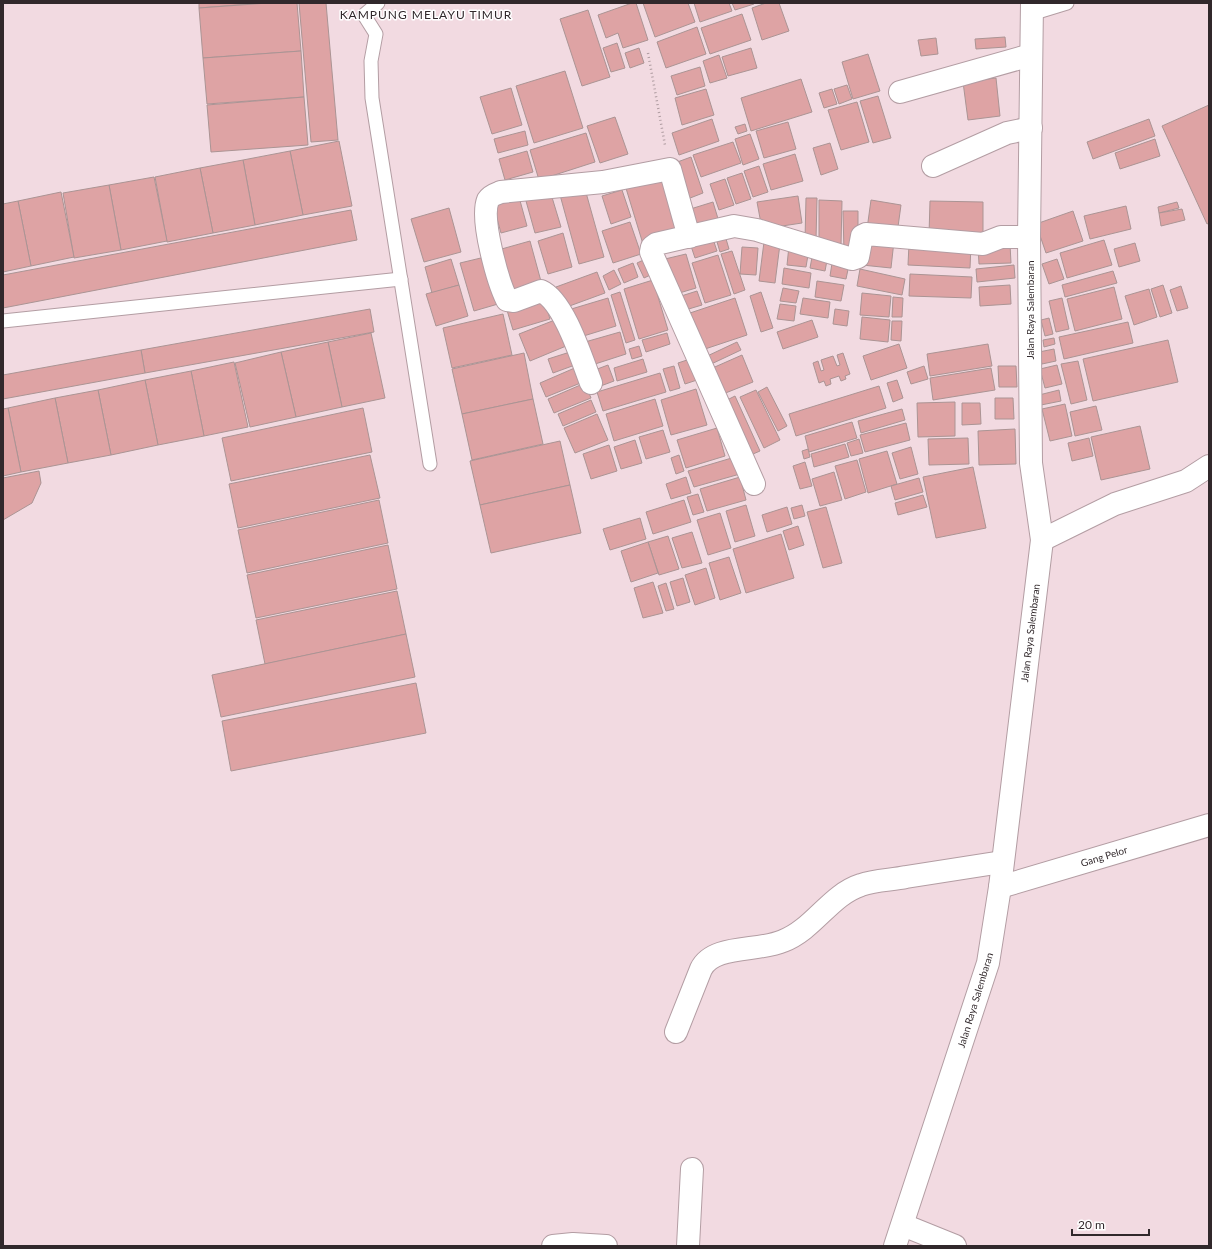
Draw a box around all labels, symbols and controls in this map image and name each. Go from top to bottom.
district label: KAMPUNG MELAYU TIMUR [340,7,512,22]
street label: Jalan Raya Salembaran [1024,261,1036,359]
street label: Jalan Raya Salembaran [1018,583,1042,683]
street label: Gang Pelor [1079,843,1129,869]
street label: Jalan Raya Salembaran [955,951,995,1049]
scale bar [1072,1211,1149,1237]
text: 20 m [1078,1217,1105,1232]

